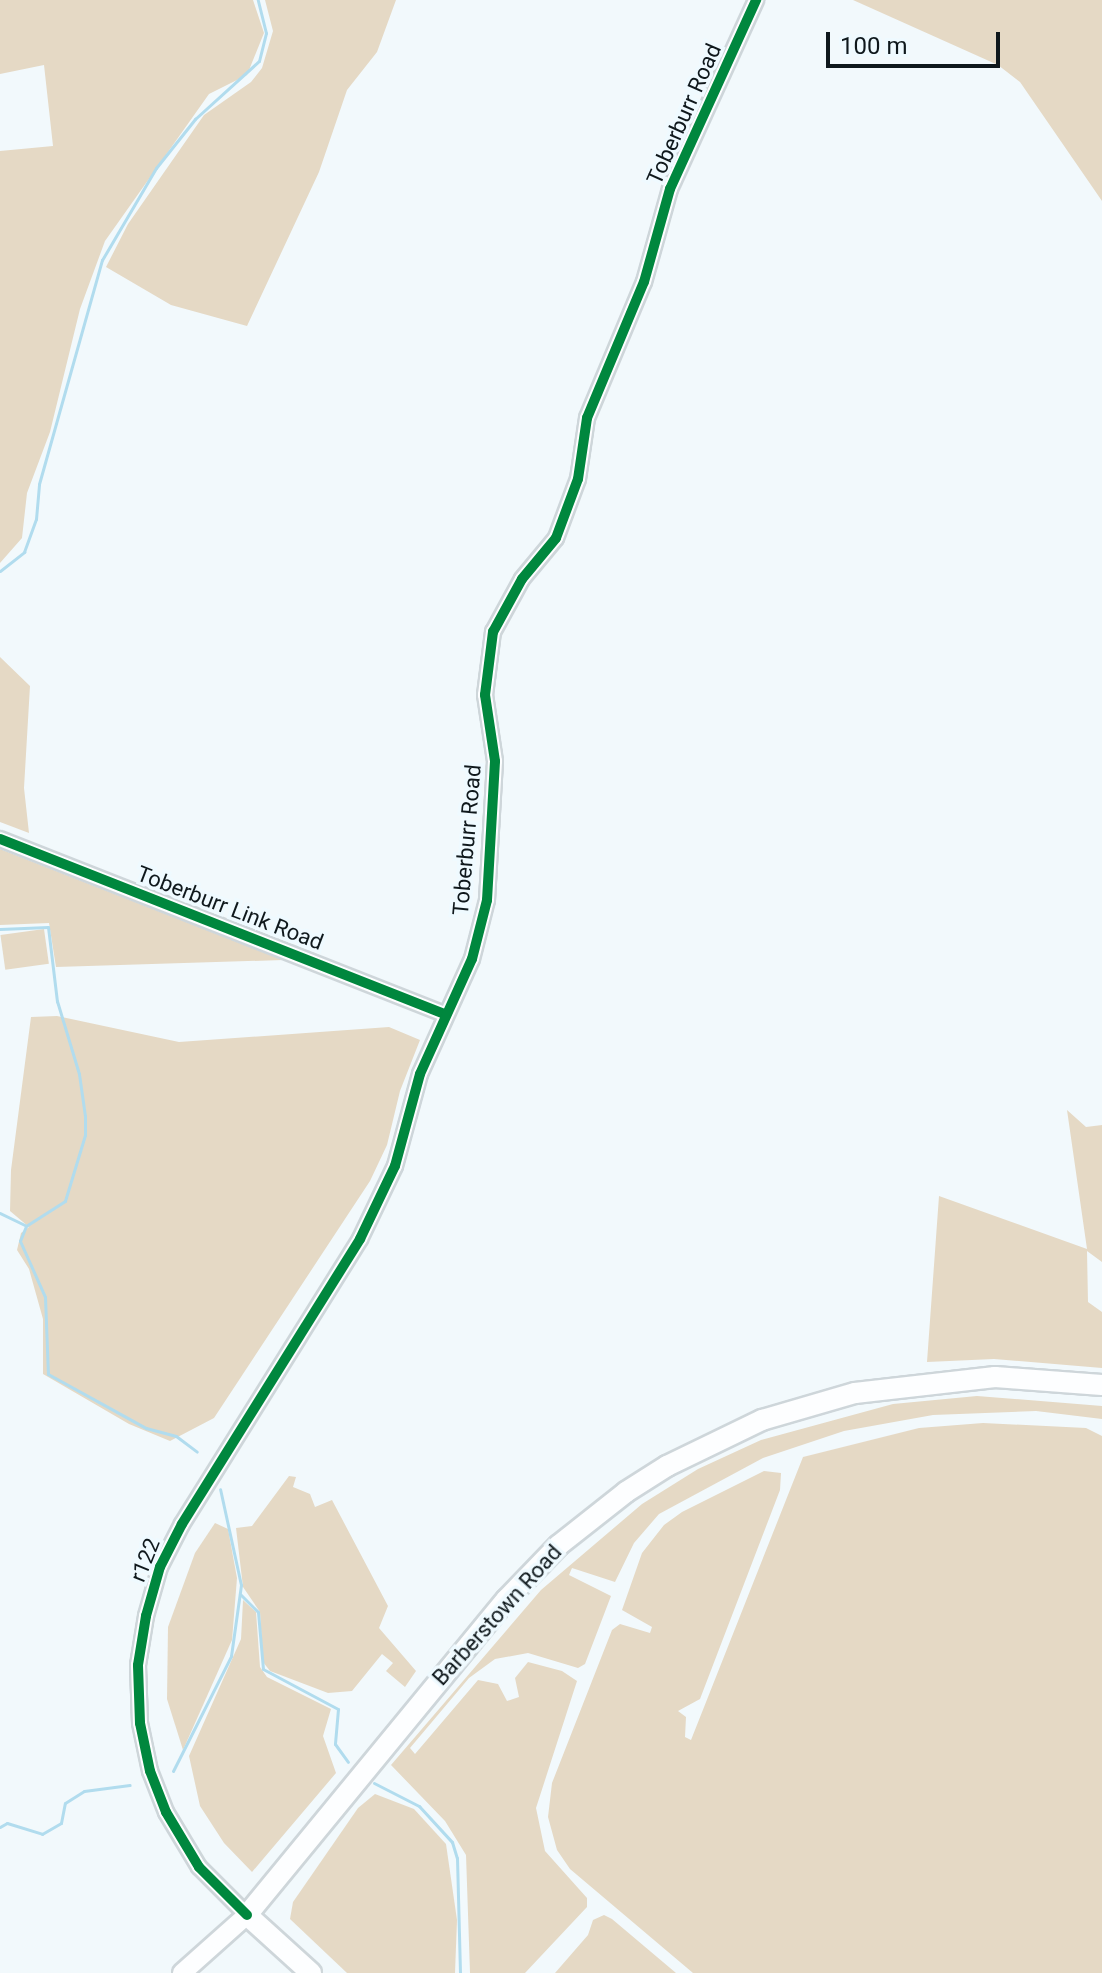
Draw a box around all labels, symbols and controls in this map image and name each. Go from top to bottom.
scale bar [830,16,1004,66]
text: 100 m [840,32,907,60]
street label: Toberburr Road [641,39,727,189]
street label: Toberburr Road [447,763,487,917]
street label: Toberburr Link Road [133,860,327,956]
street label: r122 [124,1534,166,1586]
street label: Barberstown Road [427,1539,567,1691]

